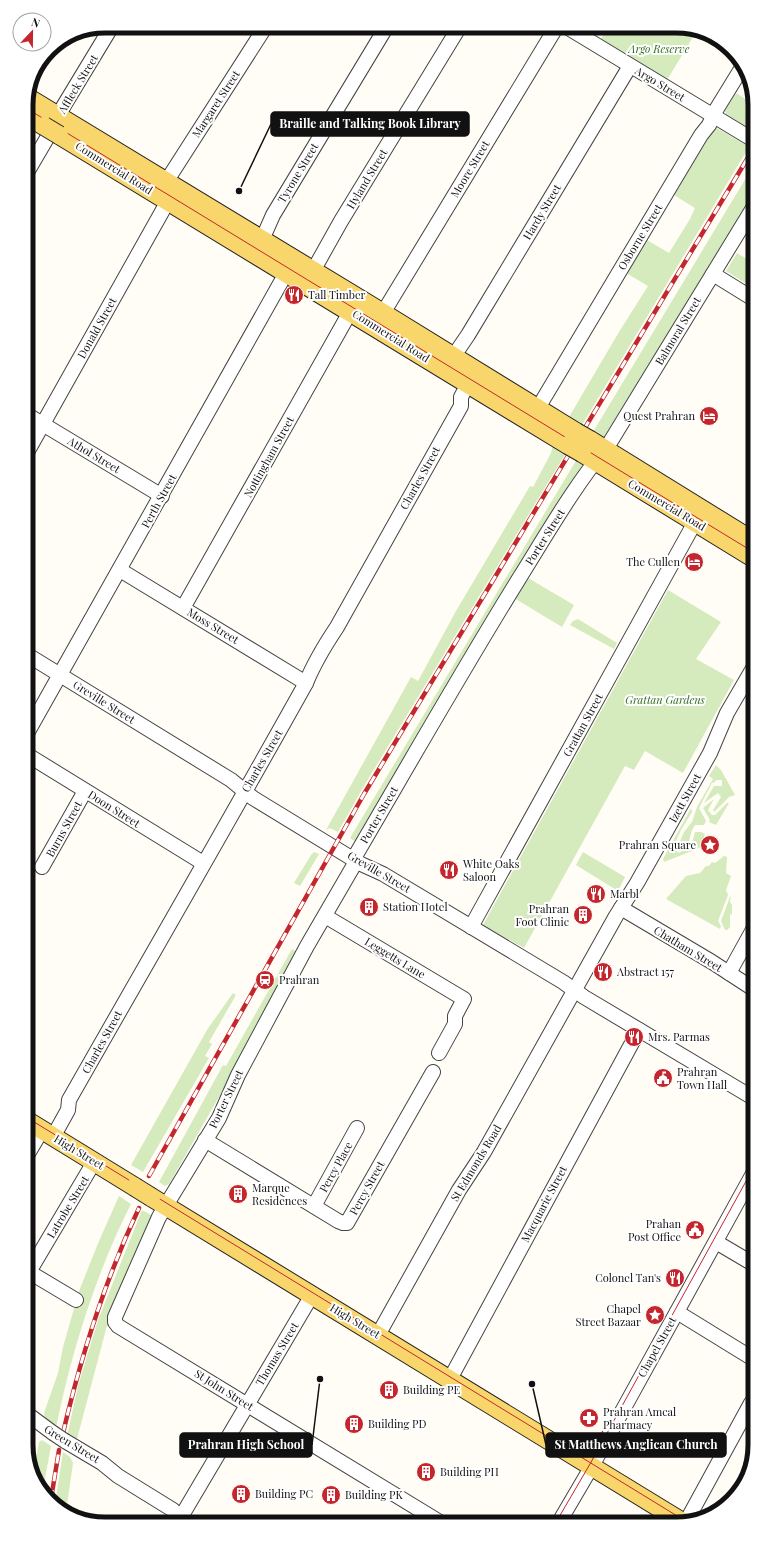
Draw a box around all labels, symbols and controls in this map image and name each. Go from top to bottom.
north arrow [12,12,52,52]
text: N [29,14,42,31]
park label: Argo Reserve [628,41,690,56]
street label: Affleck Street [54,51,101,117]
street label: Argo Street [632,62,688,104]
street label: Margaret Street [188,67,243,140]
callout: Braille and Talking Book Library [271,112,469,136]
text: Braille and Talking Book Library [279,115,462,131]
street label: Moore Street [447,137,493,200]
street label: Commercial Road [73,138,156,198]
street label: Tyrone Street [274,140,321,206]
street label: Hyland Street [343,146,390,211]
street label: Hardy Street [519,181,564,242]
street label: Osborne Street [614,201,665,273]
restaurant icon: Tall Timber [283,284,305,306]
place label: Tall Timber [308,287,366,302]
street label: Donald Street [74,294,120,361]
street label: Balmoral Street [651,294,704,368]
street label: Commercial Road [350,306,433,366]
hotel icon: Quest Prahran [698,405,720,427]
place label: Quest Prahran [623,408,695,423]
street label: Nottingham Street [240,413,297,500]
street label: Athol Street [64,433,123,476]
street label: Charles Street [396,443,443,512]
street label: Perth Street [138,471,180,530]
street label: Commercial Road [626,475,709,534]
street label: Porter Street [521,506,568,568]
hotel icon: The Cullen [683,551,705,573]
place label: The Cullen [626,554,680,569]
street label: Moss Street [185,604,242,647]
street label: Greville Street [70,677,138,727]
street label: Grattan Street [559,691,606,759]
park label: Grattan Gardens [625,692,706,707]
street label: Charles Street [238,727,286,795]
street label: Izett Street [665,770,704,825]
street label: Porter Street [356,783,401,846]
street label: Doon Street [85,787,143,831]
street label: Burns Street [42,798,85,859]
place icon: Prahran Square [699,834,721,856]
place label: Prahran Square [619,837,696,852]
street label: Greville Street [345,847,414,896]
place label: White Oaks Saloon [462,856,519,884]
restaurant icon: White Oaks Saloon [438,859,460,881]
restaurant icon: Marbl [585,883,607,905]
place label: Marbl [610,886,639,901]
building icon: Station Hotel [358,896,380,918]
place label: Station Hotel [383,899,448,914]
place label: Prahran Foot Clinic [515,901,569,929]
building icon: Prahran Foot Clinic [572,904,594,926]
street label: Chatham Street [651,922,725,975]
street label: Leggetts Lane [362,934,429,982]
restaurant icon: Abstract 157 [592,961,614,983]
place label: Abstract 157 [616,964,675,979]
station icon: Prahran [254,969,276,991]
place label: Prahran [279,972,320,987]
street label: Charles Street [78,1007,125,1076]
restaurant icon: Mrs. Parmas [623,1026,645,1048]
place label: Mrs. Parmas [648,1029,710,1044]
place label: Prahran Town Hall [677,1064,727,1092]
street label: Porter Street [205,1067,246,1131]
public building icon: Prahran Town Hall [652,1067,674,1089]
street label: St Edmonds Road [447,1121,505,1204]
street label: High Street [51,1131,107,1172]
street label: Percy Place [315,1138,356,1195]
street label: Percy Street [346,1158,388,1217]
street label: Macquarie Street [517,1163,570,1245]
street label: Latrobe Street [43,1173,92,1241]
place label: Marque Residences [252,1180,307,1208]
building icon: Marque Residences [227,1183,249,1205]
place label: Prahan Post Office [628,1216,681,1244]
public building icon: Prahan Post Office [684,1219,706,1241]
restaurant icon: Colonel Tan's [664,1267,686,1289]
place label: Colonel Tan's [595,1270,661,1285]
street label: High Street [327,1300,383,1341]
place label: Chapel Street Bazaar [575,1301,641,1329]
place icon: Chapel Street Bazaar [644,1304,666,1326]
street label: Chapel Street [634,1314,679,1380]
street label: Thomas Street [252,1319,302,1388]
street label: St John Street [192,1365,257,1414]
building icon: Building PE [378,1379,400,1401]
place label: Building PE [403,1382,461,1397]
place label: Prahran Amcal Pharmacy [603,1404,676,1432]
pharmacy icon: Prahran Amcal Pharmacy [578,1407,600,1429]
building icon: Building PD [343,1413,365,1435]
place label: Building PD [368,1416,427,1431]
street label: Green Street [42,1421,103,1466]
callout: Prahran High School [180,1433,312,1457]
callout: St Matthews Anglican Church [546,1433,726,1457]
text: Prahran High School [188,1436,304,1452]
text: St Matthews Anglican Church [554,1436,718,1452]
building icon: Building PH [415,1461,437,1483]
place label: Building PH [440,1464,499,1479]
building icon: Building PC [230,1483,252,1505]
building icon: Building PK [320,1484,342,1506]
place label: Building PC [255,1486,313,1501]
place label: Building PK [345,1487,404,1502]

